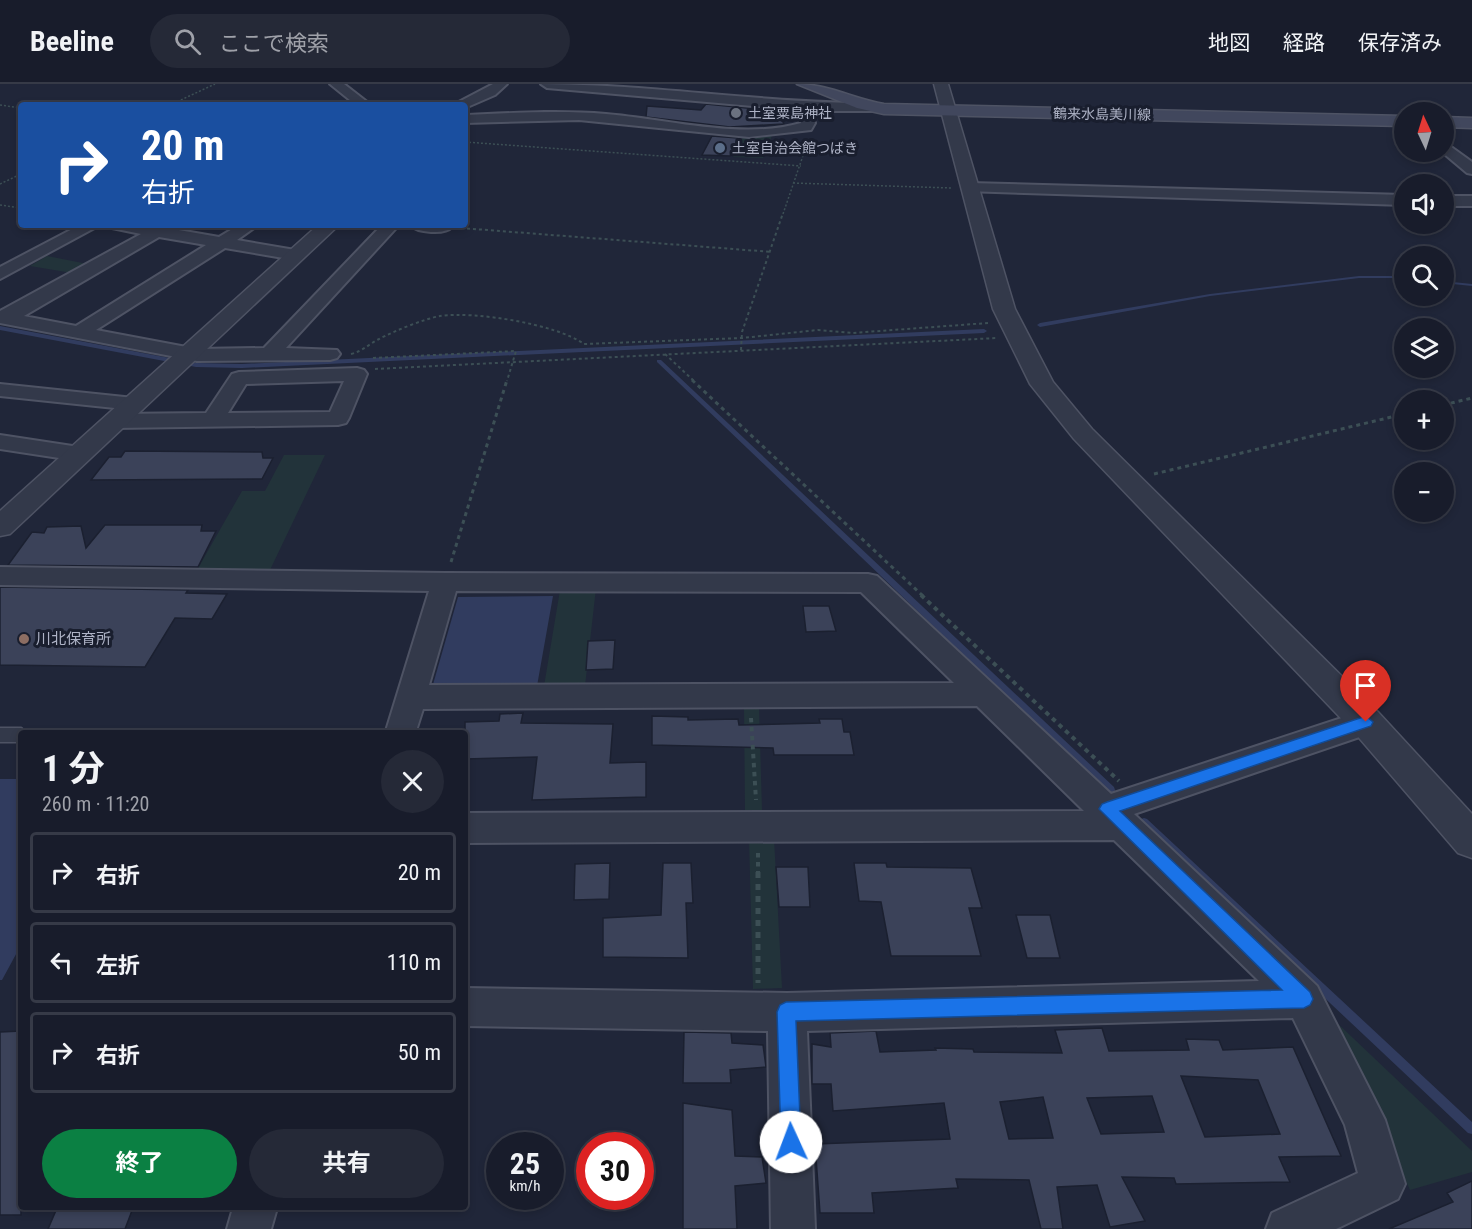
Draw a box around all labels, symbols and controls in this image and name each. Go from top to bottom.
search box [150,14,570,68]
text: Beeline [30,25,114,58]
icon: search [171,25,204,58]
text: ここで検索 [219,31,329,56]
text: 地図 [1208,31,1250,55]
text: 経路 [1283,31,1325,55]
text: 保存済み [1358,31,1442,55]
north arrow [1394,102,1454,162]
map controls [1394,102,1454,522]
place label: 土室粟島神社 [748,105,832,121]
street label: 鶴来水島美川線 [1053,105,1151,123]
marker: 土室粟島神社 [729,106,743,120]
text: 20 m [141,121,224,170]
icon: right [42,126,120,204]
place label: 土室自治会館つばき [732,140,858,156]
marker: 土室自治会館つばき [713,141,727,155]
button: sound [1394,174,1454,234]
text: 右折 [141,177,195,209]
button: search [1394,246,1454,306]
button: layers [1394,318,1454,378]
button: + [1394,390,1454,450]
button: − [1394,462,1454,522]
place label: 川北保育所 [36,630,111,648]
marker: 川北保育所 [17,632,31,646]
pin [1340,660,1391,722]
icon: arrive [1349,669,1382,702]
text: 1 分 [42,748,105,790]
button: close [381,750,444,813]
text: 260 m · 11:20 [42,792,149,816]
icon: right [45,856,78,889]
text: 20 m [398,860,441,885]
text: 右折 [96,863,140,888]
icon: left [45,946,78,979]
text: 110 m [387,950,441,975]
text: 左折 [96,953,140,978]
icon: right [45,1036,78,1069]
text: 50 m [398,1040,441,1065]
text: 右折 [96,1043,140,1068]
position arrow [759,1110,823,1174]
button: 終了 [42,1129,237,1198]
button: 共有 [249,1129,444,1198]
speed limit sign: 30 [576,1132,654,1210]
text: 25 [510,1146,540,1181]
text: km/h [510,1177,540,1195]

